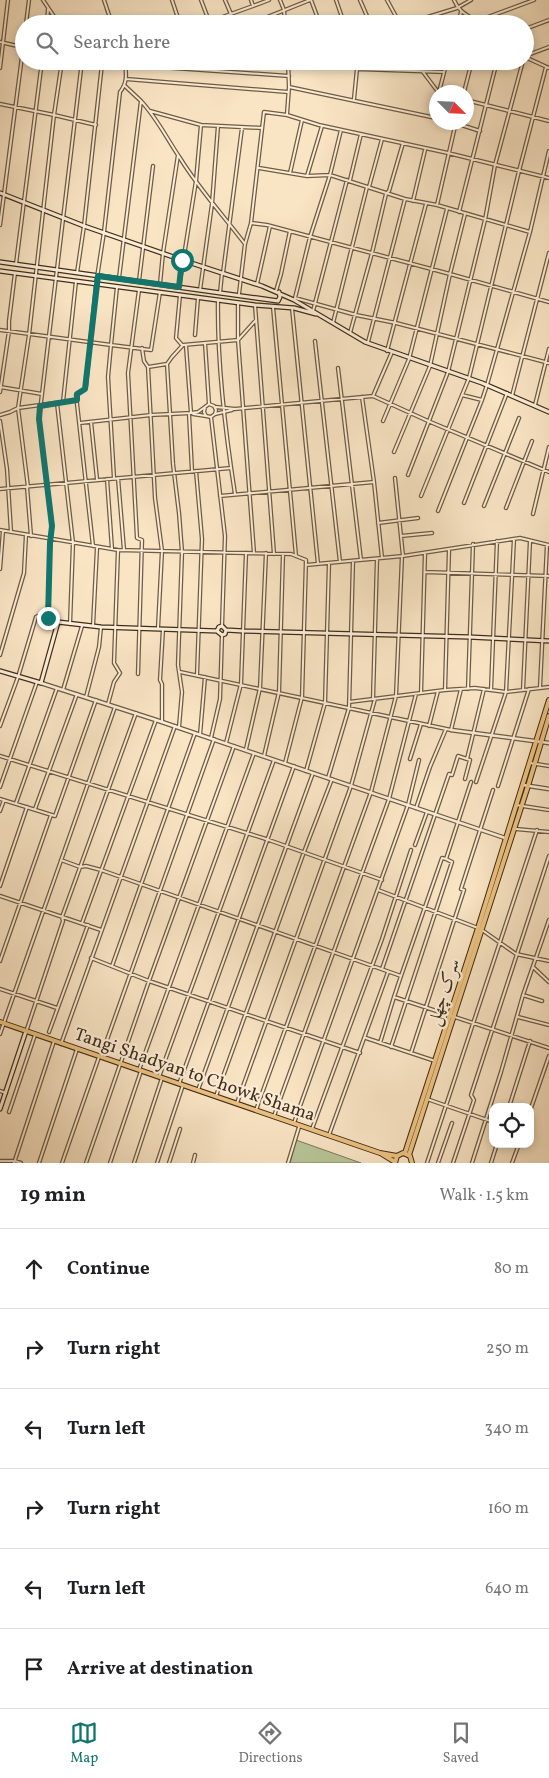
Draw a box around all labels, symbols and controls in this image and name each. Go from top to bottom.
search box [15,15,534,70]
icon: search [33,29,61,57]
text: Search here [73,30,170,56]
north arrow [429,85,474,130]
route start [171,249,194,272]
route end [37,607,60,630]
street label: سرک چهل [422,956,467,1029]
street label: Tangi Shadyan to Chowk Shama [71,1022,318,1128]
map controls [489,1103,534,1148]
button: locate [489,1103,534,1148]
text: 19 min [20,1181,86,1210]
text: Walk · 1.5 km [440,1185,529,1207]
icon: ahead [20,1255,48,1283]
text: Continue [67,1256,150,1282]
text: 80 m [494,1258,529,1280]
icon: right [20,1335,48,1363]
text: Turn right [67,1336,160,1362]
text: 250 m [486,1338,529,1360]
icon: left [20,1415,48,1443]
text: Turn left [67,1416,146,1442]
text: 340 m [485,1418,529,1440]
icon: right [20,1495,48,1523]
text: Turn right [67,1496,160,1522]
text: 160 m [488,1498,529,1520]
icon: left [20,1575,48,1603]
text: Turn left [67,1576,146,1602]
text: 640 m [485,1578,529,1600]
icon: arrive [20,1655,48,1683]
text: Arrive at destination [67,1656,253,1682]
tab: Map [70,1719,98,1768]
tab: Directions [238,1719,303,1768]
tab: Saved [443,1719,479,1768]

